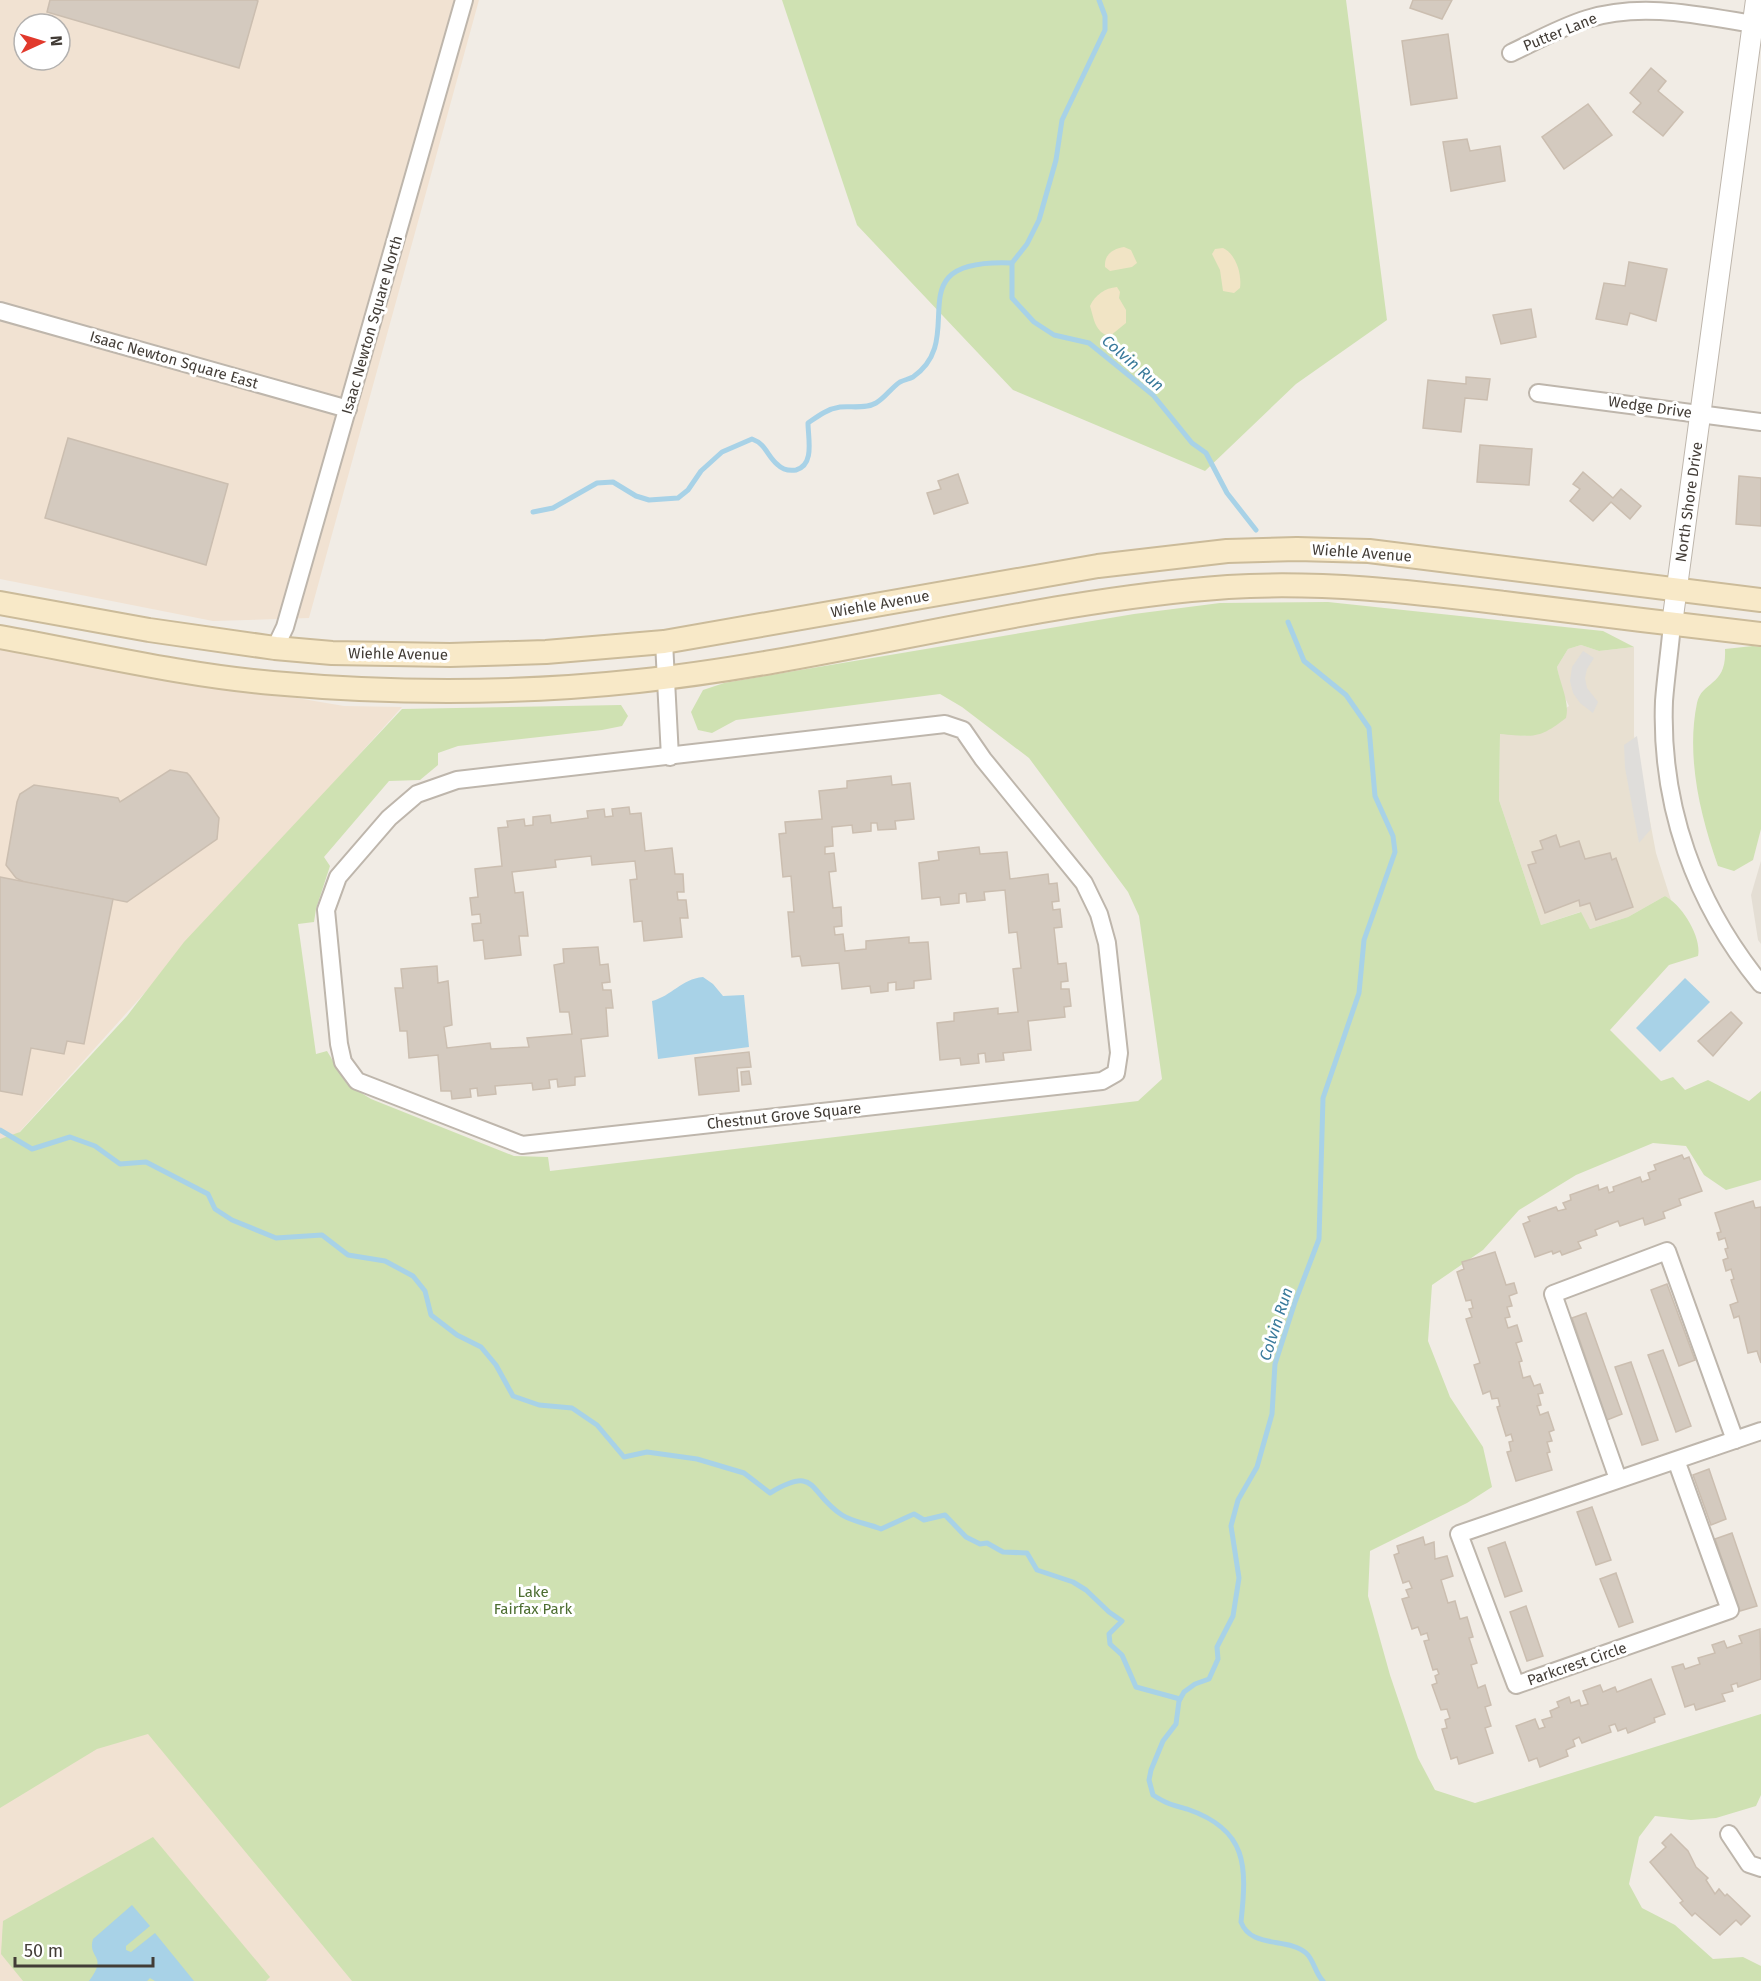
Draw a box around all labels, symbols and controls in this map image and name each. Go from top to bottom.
street label: Putter Lane [1520,9,1600,55]
north arrow [12,12,72,72]
text: N [47,35,66,47]
street label: Isaac Newton Square North [338,234,406,416]
street label: Isaac Newton Square East [88,327,261,393]
water label: Colvin Run [1098,331,1168,395]
street label: Wedge Drive [1607,392,1693,422]
street label: North Shore Drive [1672,441,1706,563]
street label: Wiehle Avenue [1312,541,1412,565]
street label: Wiehle Avenue [829,586,931,622]
street label: Wiehle Avenue [348,644,448,664]
street label: Chestnut Grove Square [706,1099,862,1133]
water label: Colvin Run [1255,1285,1297,1363]
park label: Lake Fairfax Park [494,1583,572,1618]
street label: Parkcrest Circle [1525,1639,1629,1689]
scale bar [15,1930,153,1968]
text: 50 m [24,1940,63,1962]

